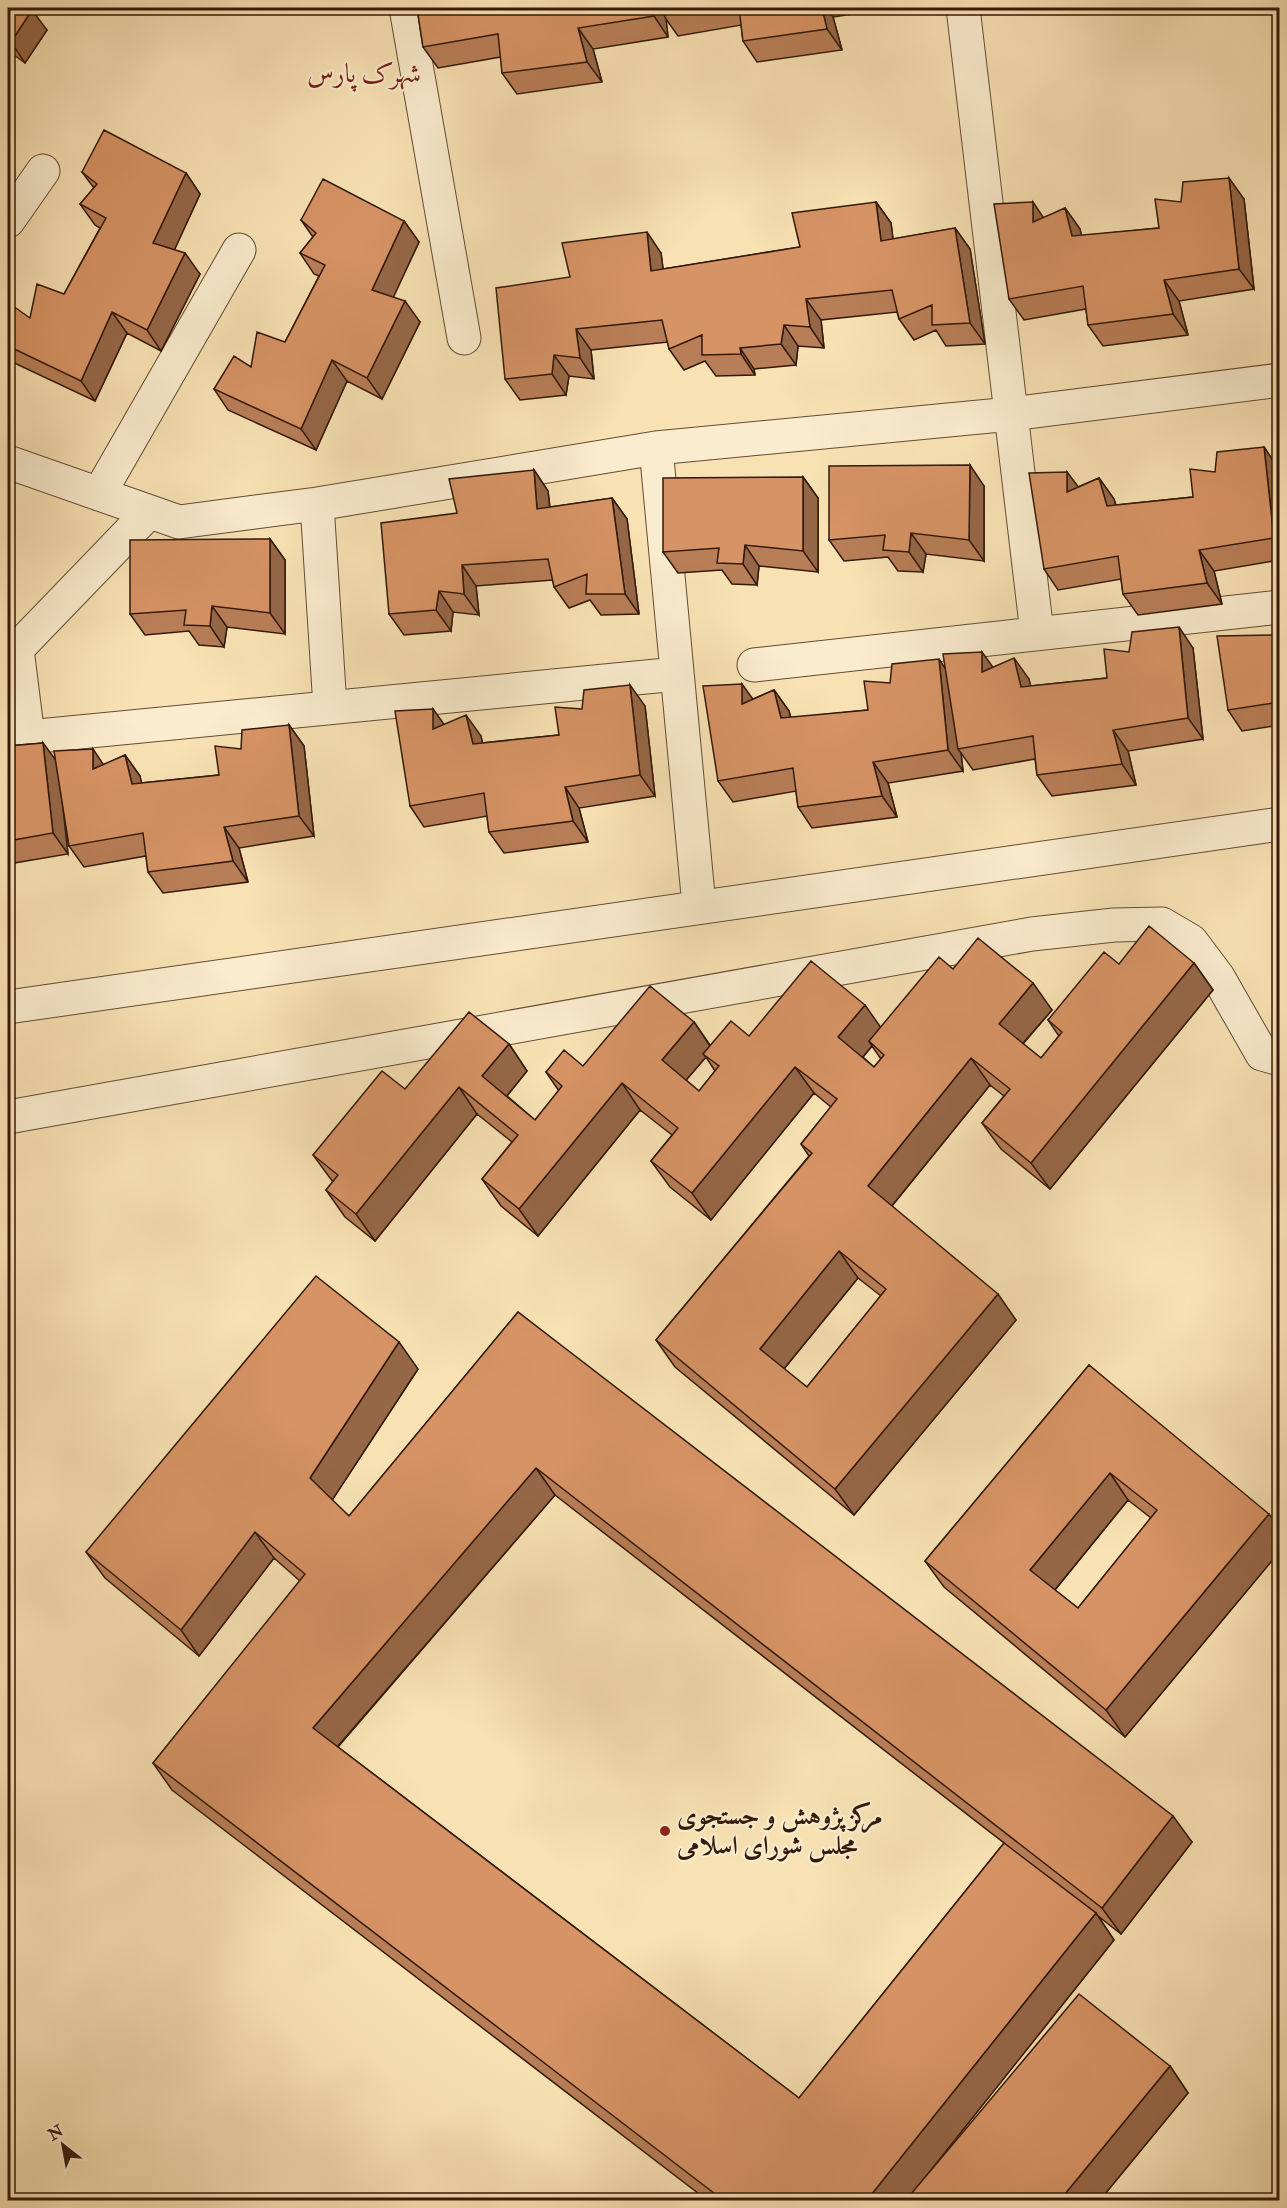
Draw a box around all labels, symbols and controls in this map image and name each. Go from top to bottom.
district label: شهرک پارس [307,57,421,92]
place label: مرکز پژوهش و جستجوی مجلس شورای اسلامی [676,1800,883,1863]
marker: مرکز پژوهش و جستجوی مجلس شورای اسلامی [658,1824,672,1838]
north arrow [33,2115,93,2175]
text: N [44,2120,68,2146]

